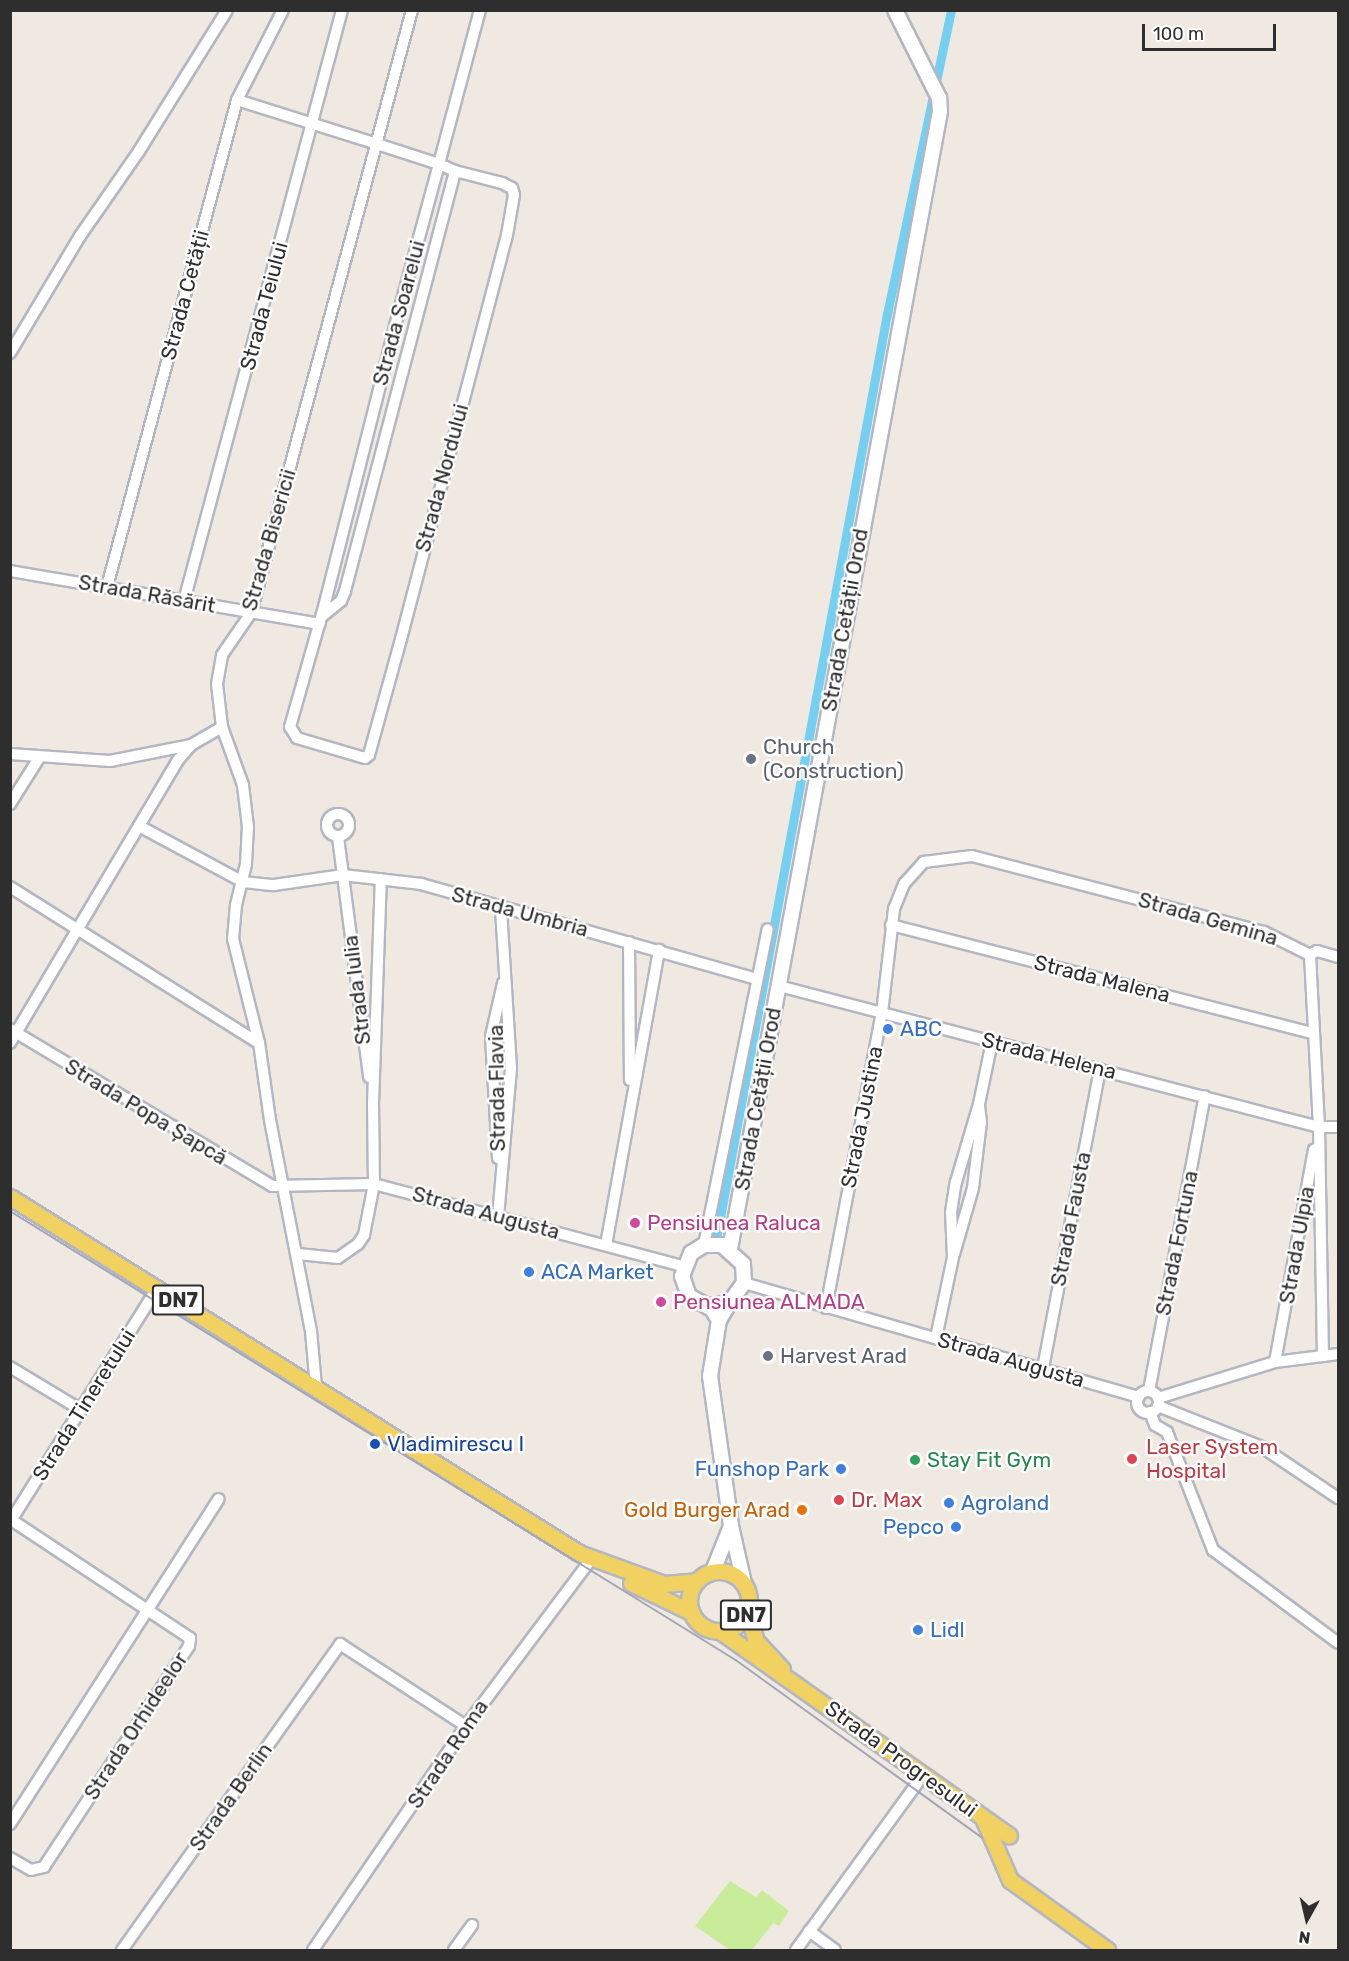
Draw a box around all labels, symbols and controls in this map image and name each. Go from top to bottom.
scale bar [1145,12,1278,50]
text: 100 m [1153,23,1204,45]
street label: Strada Cetății [156,227,214,363]
street label: Strada Soarelui [368,238,430,388]
street label: Strada Teiului [235,239,293,373]
street label: Strada Nordului [410,401,474,555]
street label: Strada Bisericii [237,466,301,614]
street label: Strada Cetății Orod [816,527,874,713]
street label: Strada Răsărit [76,570,218,618]
place label: Church (Construction) [763,734,904,784]
marker: Church (Construction) [744,752,758,766]
street label: Strada Umbria [449,882,591,942]
street label: Strada Gemina [1135,887,1281,951]
street label: Strada Iulia [338,934,376,1046]
street label: Strada Malena [1031,950,1173,1008]
street label: Strada Cetății Orod [729,1006,787,1192]
place label: ABC [900,1016,942,1042]
marker: ABC [881,1022,895,1036]
street label: Strada Flavia [483,1024,511,1152]
street label: Strada Helena [979,1027,1119,1085]
street label: Strada Justina [836,1044,888,1190]
street label: Strada Popa Șapcă [60,1054,232,1170]
street label: Strada Fausta [1046,1150,1096,1288]
street label: Strada Fortuna [1151,1168,1203,1318]
street label: Strada Augusta [409,1181,563,1245]
street label: Strada Ulpia [1274,1184,1320,1306]
place label: Pensiunea Raluca [647,1210,821,1236]
marker: Pensiunea Raluca [628,1216,642,1230]
place label: ACA Market [541,1259,654,1285]
marker: ACA Market [522,1265,536,1279]
road number: DN7 [151,1283,205,1317]
place label: Pensiunea ALMADA [673,1289,865,1315]
marker: Pensiunea ALMADA [654,1295,668,1309]
street label: Strada Tineretului [27,1324,141,1486]
street label: Strada Augusta [934,1327,1088,1393]
place label: Harvest Arad [780,1343,908,1369]
marker: Harvest Arad [761,1349,775,1363]
place label: Vladimirescu I [387,1431,524,1457]
place label: Laser System Hospital [1146,1434,1279,1484]
marker: Vladimirescu I [368,1437,382,1451]
place label: Stay Fit Gym [927,1447,1052,1473]
marker: Laser System Hospital [1123,1450,1141,1468]
marker: Stay Fit Gym [908,1453,922,1467]
place label: Funshop Park [695,1456,829,1482]
marker: Funshop Park [834,1462,848,1476]
place label: Dr. Max [851,1487,922,1513]
place label: Agroland [961,1490,1049,1516]
marker: Dr. Max [832,1493,846,1507]
marker: Agroland [942,1496,956,1510]
place label: Gold Burger Arad [623,1497,790,1523]
marker: Gold Burger Arad [795,1503,809,1517]
place label: Pepco [883,1514,944,1540]
marker: Pepco [949,1520,963,1534]
road number: DN7 [719,1598,773,1632]
place label: Lidl [930,1617,965,1643]
marker: Lidl [911,1623,925,1637]
street label: Strada Orhideelor [79,1647,193,1805]
street label: Strada Roma [402,1695,494,1813]
street label: Strada Progresului [820,1695,982,1823]
street label: Strada Berlin [184,1738,278,1856]
north arrow [1277,1889,1337,1949]
text: N [1297,1927,1311,1948]

